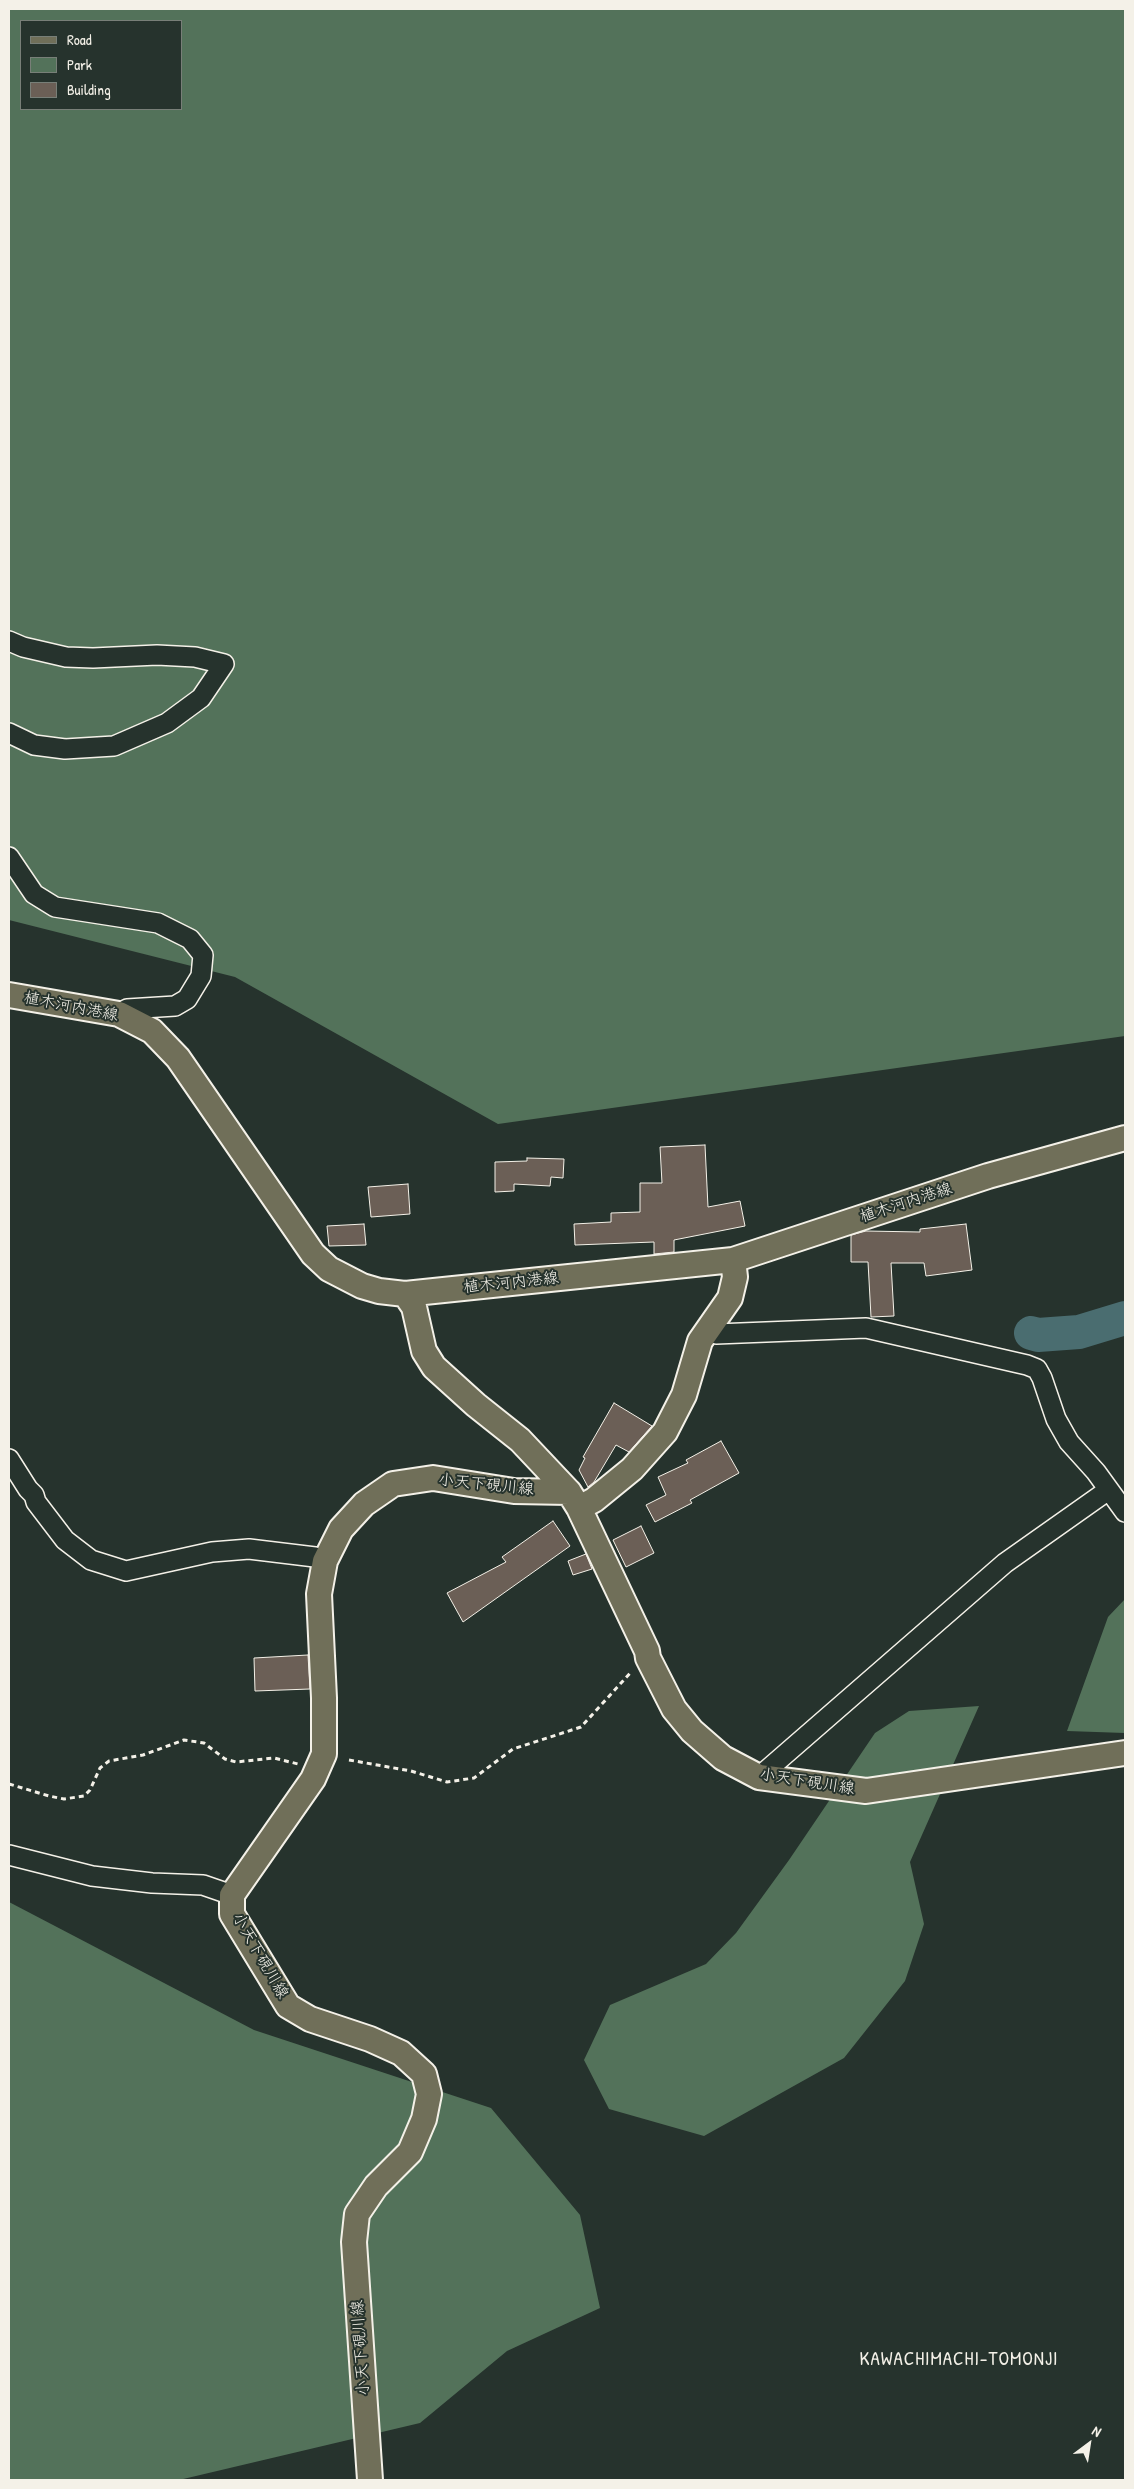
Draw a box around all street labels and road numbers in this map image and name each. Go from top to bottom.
street label: 植木河内港線 [22,988,120,1026]
street label: 植木河内港線 [857,1179,955,1227]
street label: 植木河内港線 [462,1268,560,1298]
street label: 小天下硯川線 [437,1470,535,1500]
street label: 小天下硯川線 [758,1765,856,1799]
street label: 小天下硯川線 [228,1910,292,2002]
street label: 小天下硯川線 [348,2299,374,2397]

